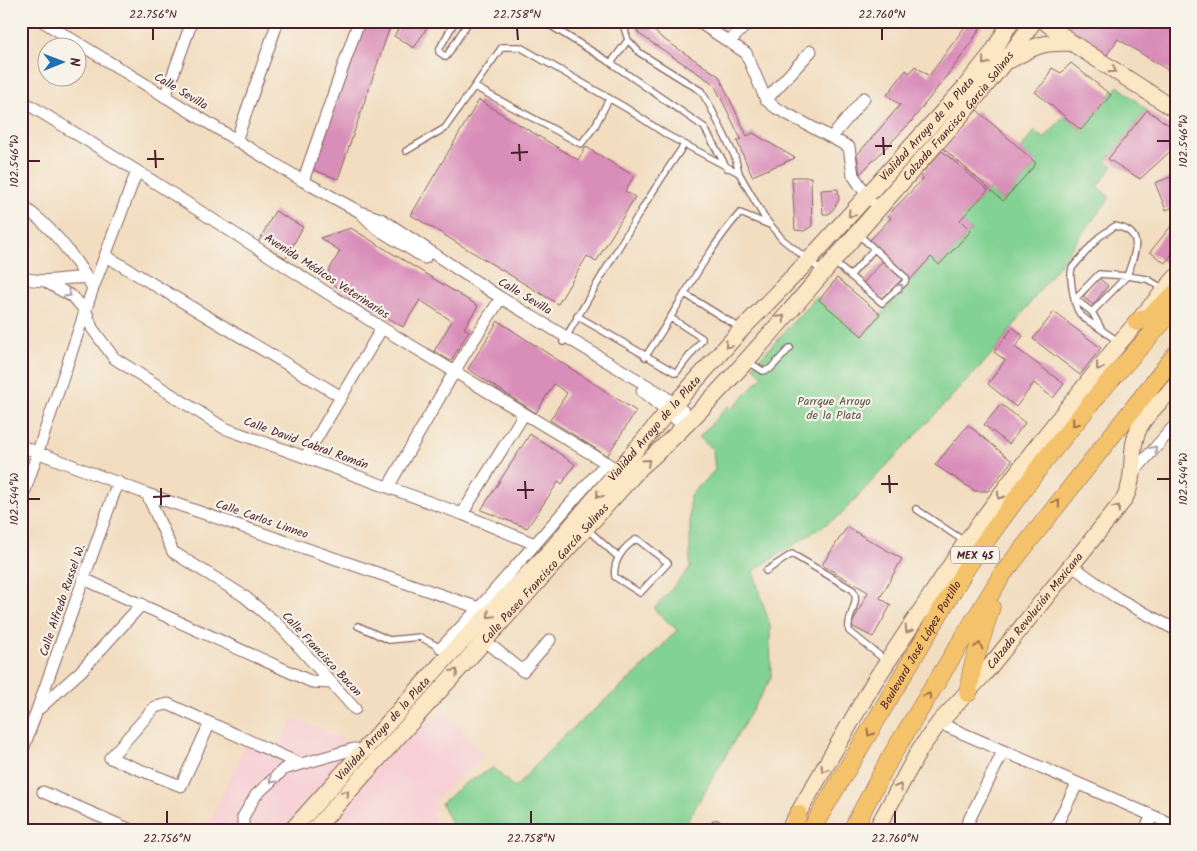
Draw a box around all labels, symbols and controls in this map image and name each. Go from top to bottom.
text: 22.756°N [129,5,177,24]
text: 22.758°N [493,5,541,24]
text: 22.760°N [858,5,906,24]
north arrow [38,38,88,88]
street label: Calzada Francisco Garcia Salinas [898,47,1019,185]
one-way arrow [982,56,990,65]
text: N [63,57,85,67]
one-way arrow [1108,63,1117,73]
street label: Calle Sevilla [150,68,212,115]
street label: Vialidad Arroyo de la Plata [875,73,980,186]
text: 102.546°W [1174,115,1193,167]
text: 102.546°W [5,135,24,187]
one-way arrow [848,208,857,217]
street label: Avenida Médicos Veterinarios [260,229,393,324]
street label: Calle Sevilla [494,273,556,320]
one-way arrow [894,284,903,293]
one-way arrow [63,288,72,298]
one-way arrow [777,315,786,324]
one-way arrow [725,340,734,349]
one-way arrow [1096,362,1105,371]
street label: Vialidad Arroyo de la Plata [604,371,706,486]
park label: Parrque Arroyo de la Plata [797,392,871,425]
street label: Calle David Cabral Román [241,412,371,475]
one-way arrow [1072,417,1081,426]
one-way arrow [1148,446,1157,455]
text: 102.544°W [1174,453,1193,505]
one-way arrow [642,459,651,468]
text: 102.544°W [5,473,24,525]
one-way arrow [596,489,605,498]
one-way arrow [997,490,1006,500]
street label: Calle Carlos Linneo [213,495,311,544]
street label: Calle Paseo Francisco García Salinas [477,499,614,649]
one-way arrow [1051,499,1060,509]
one-way arrow [1112,505,1120,514]
street label: Calle Alfredo Russel W. [34,541,91,659]
road number: MEX 45 [951,546,999,564]
street label: Calzada Revolución Mexicana [982,548,1088,674]
street label: Boulevard José López Portillo [875,577,967,713]
street label: Calle Francisco Bacon [277,607,366,701]
one-way arrow [486,609,495,618]
one-way arrow [905,624,914,634]
one-way arrow [973,642,983,650]
one-way arrow [449,669,458,678]
street label: Vialidad Arroyo de la Plata [331,672,436,786]
one-way arrow [921,693,931,702]
one-way arrow [866,728,876,737]
one-way arrow [820,763,830,772]
one-way arrow [268,774,277,783]
one-way arrow [893,783,903,792]
one-way arrow [341,790,350,799]
text: 22.756°N [143,829,191,848]
text: 22.758°N [507,829,555,848]
text: 22.760°N [871,829,919,848]

